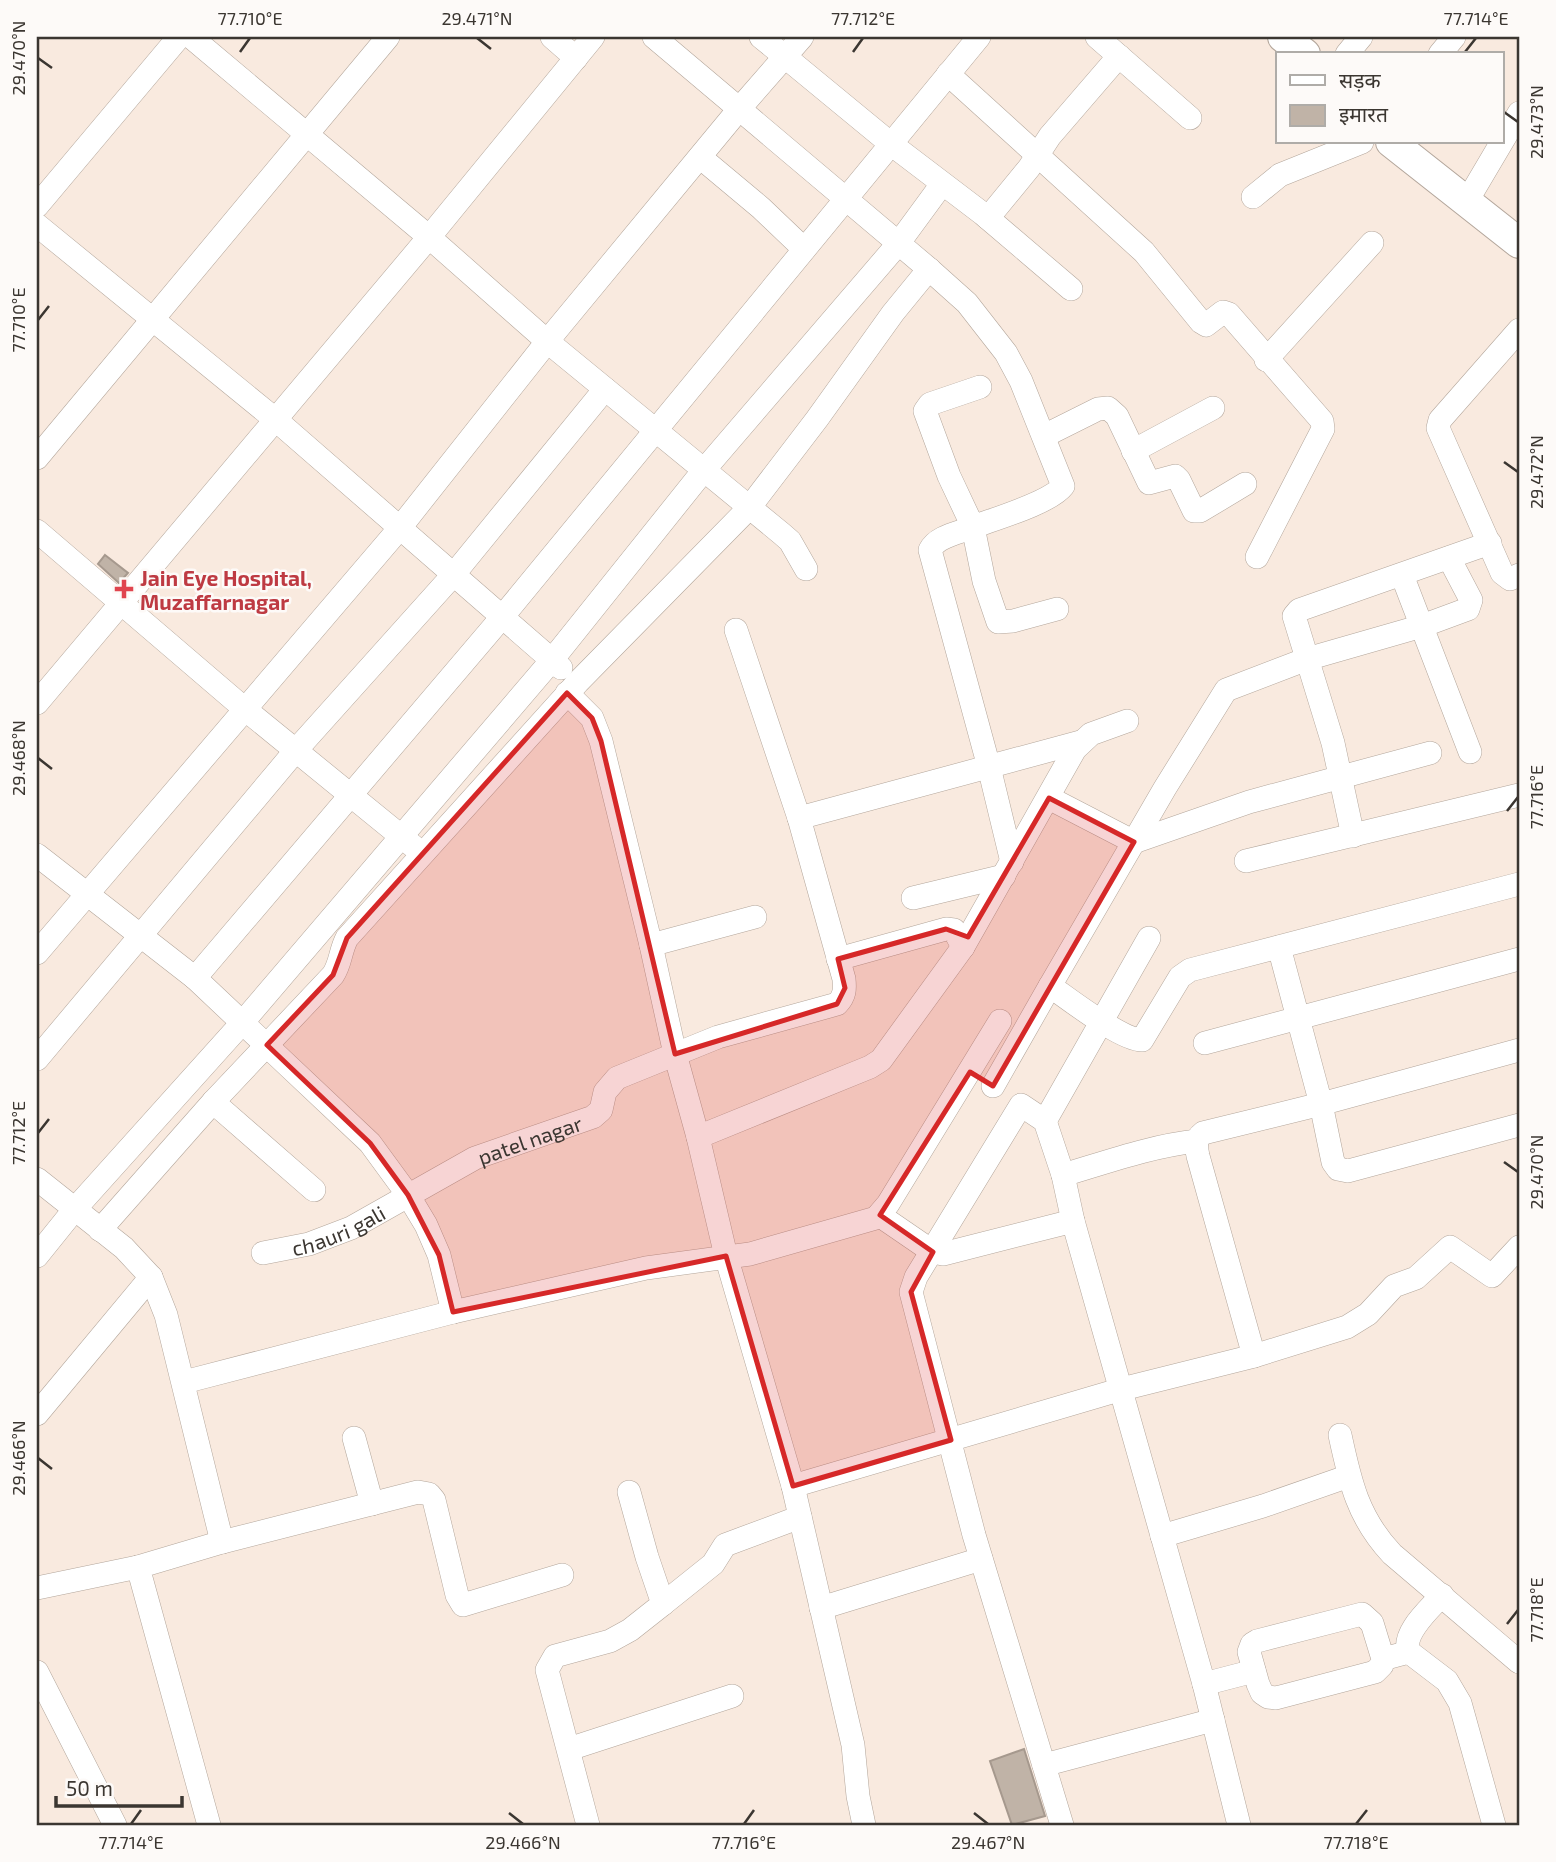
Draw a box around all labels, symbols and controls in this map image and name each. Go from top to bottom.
text: 77.710°E [218,7,282,29]
text: 29.471°N [441,7,513,29]
text: 77.712°E [831,7,895,29]
text: 77.714°E [1443,7,1509,29]
text: 29.470°N [7,21,29,95]
legend [1276,52,1504,144]
text: सड़क [1339,67,1381,92]
text: 29.473°N [1525,85,1547,159]
text: इमारत [1339,101,1389,126]
text: 77.710°E [7,288,29,352]
text: 29.472°N [1525,435,1547,509]
place label: Jain Eye Hospital, Muzaffarnagar [140,565,312,614]
marker: Jain Eye Hospital, Muzaffarnagar [114,579,134,599]
text: 29.468°N [7,720,29,796]
text: 77.716°E [1525,765,1547,829]
text: 77.712°E [7,1101,29,1165]
street label: patel nagar [474,1109,586,1169]
text: 29.470°N [1525,1135,1547,1209]
street label: chauri gali [290,1199,389,1260]
text: 29.466°N [7,1420,29,1496]
text: 77.718°E [1525,1578,1547,1643]
scale bar [56,1764,182,1808]
text: 50 m [66,1775,113,1800]
text: 77.714°E [98,1831,164,1853]
text: 29.466°N [485,1831,561,1853]
text: 77.716°E [712,1831,776,1853]
text: 29.467°N [951,1831,1025,1853]
text: 77.718°E [1324,1831,1389,1853]

